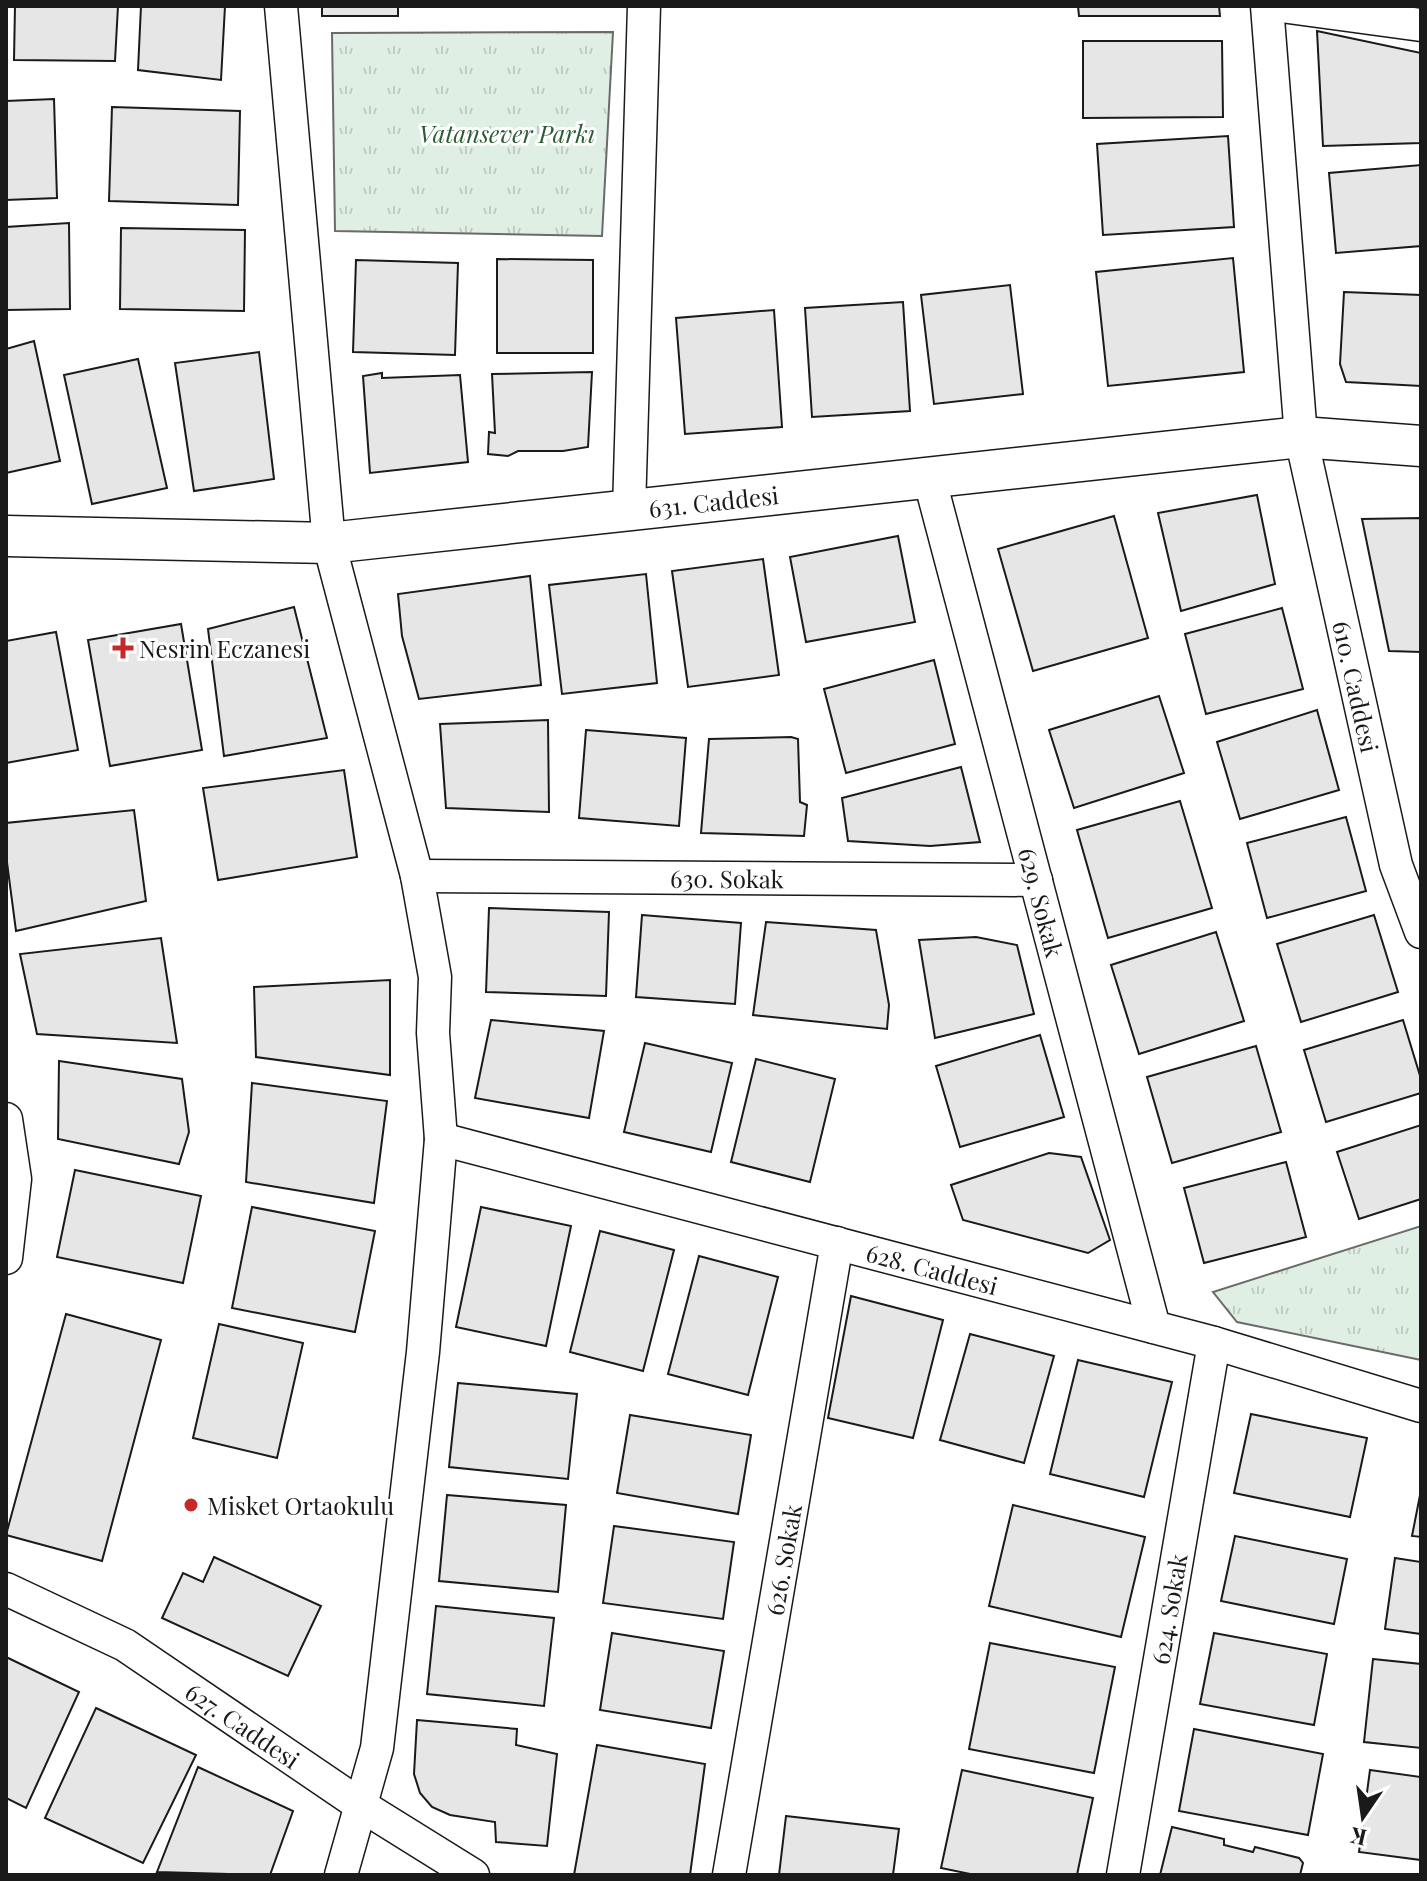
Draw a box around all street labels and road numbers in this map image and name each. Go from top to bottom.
street label: 631. Caddesi [647,478,780,524]
street label: 610. Caddesi [1326,618,1387,755]
street label: 629. Sokak [1012,844,1072,961]
street label: 630. Sokak [670,862,785,894]
street label: 628. Caddesi [863,1236,1001,1301]
street label: 626. Sokak [758,1501,808,1618]
street label: 624. Sokak [1143,1550,1194,1667]
street label: 627. Caddesi [180,1675,306,1775]

